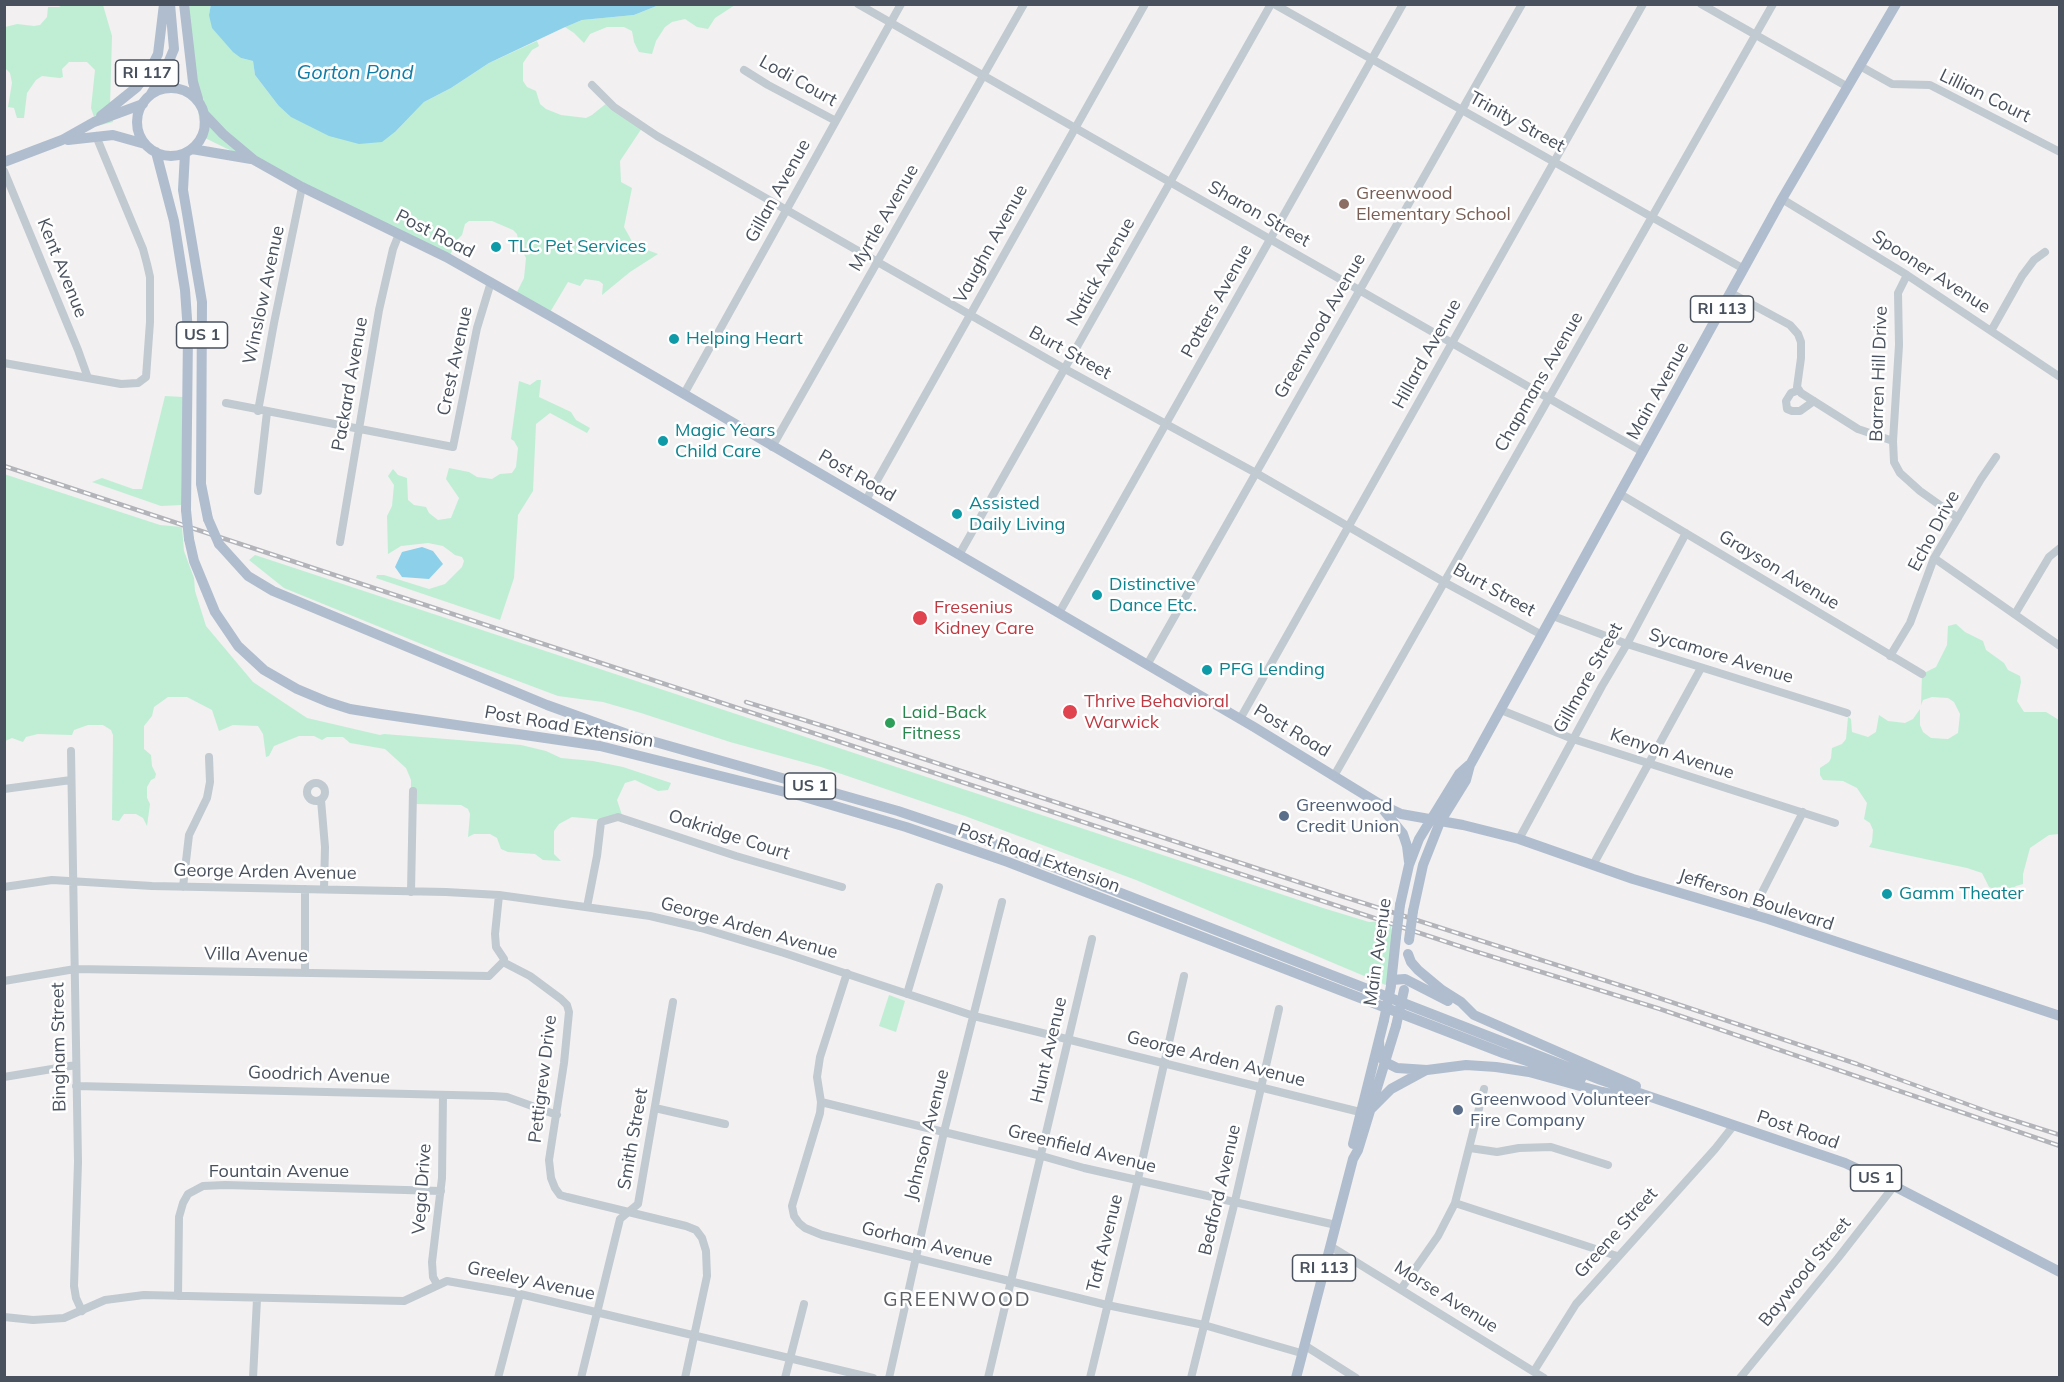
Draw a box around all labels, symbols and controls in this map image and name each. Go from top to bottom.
street label: Lodi Court [755,51,841,111]
road number: RI 117 [116,60,178,86]
water label: Gorton Pond [297,61,413,85]
street label: Lillian Court [1936,65,2034,127]
street label: Trinity Street [1466,87,1568,157]
street label: Gillan Avenue [741,136,815,246]
street label: Myrtle Avenue [845,161,923,275]
street label: Sharon Street [1204,176,1314,252]
street label: Vaughn Avenue [950,181,1032,307]
place label: Greenwood Elementary School [1356,183,1511,226]
marker: Greenwood Elementary School [1337,197,1351,211]
street label: Post Road [392,205,478,263]
street label: Natick Avenue [1062,214,1140,330]
street label: Kent Avenue [32,215,92,321]
street label: Winslow Avenue [239,224,289,366]
street label: Spooner Avenue [1868,226,1994,318]
place label: TLC Pet Services [508,236,647,258]
marker: TLC Pet Services [489,240,503,254]
street label: Potters Avenue [1177,241,1257,361]
street label: Greenwood Avenue [1270,250,1370,402]
street label: Hillard Avenue [1388,295,1466,413]
road number: RI 113 [1690,296,1754,322]
street label: Crest Avenue [433,304,477,418]
street label: Barren Hill Drive [1866,306,1892,442]
street label: Chapmans Avenue [1490,308,1588,456]
street label: Packard Avenue [328,315,372,453]
road number: US 1 [176,322,228,348]
street label: Burt Street [1025,322,1115,384]
place label: Helping Heart [686,328,803,350]
marker: Helping Heart [667,332,681,346]
street label: Main Avenue [1622,338,1694,444]
place label: Magic Years Child Care [675,420,775,462]
marker: Magic Years Child Care [656,434,670,448]
street label: Post Road [815,445,899,507]
street label: Echo Drive [1904,487,1964,575]
place label: Assisted Daily Living [969,493,1065,536]
marker: Assisted Daily Living [950,507,964,521]
street label: Grayson Avenue [1715,526,1843,614]
street label: Burt Street [1449,559,1539,621]
place label: Distinctive Dance Etc. [1109,574,1197,616]
marker: Distinctive Dance Etc. [1090,588,1104,602]
place label: Fresenius Kidney Care [934,597,1034,640]
marker: Fresenius Kidney Care [911,609,929,627]
street label: Gillmore Street [1549,619,1627,737]
street label: Sycamore Avenue [1646,624,1796,688]
place label: PFG Lending [1219,659,1325,681]
marker: PFG Lending [1200,663,1214,677]
place label: Thrive Behavioral Warwick [1084,691,1229,734]
street label: Post Road [1250,700,1334,762]
street label: Post Road Extension [483,702,655,752]
place label: Laid-Back Fitness [902,702,987,744]
marker: Thrive Behavioral Warwick [1061,703,1079,721]
marker: Laid-Back Fitness [883,716,897,730]
street label: Kenyon Avenue [1607,724,1737,784]
road number: US 1 [784,773,836,799]
place label: Greenwood Credit Union [1296,795,1399,838]
street label: Oakridge Court [665,805,793,865]
marker: Greenwood Credit Union [1277,809,1291,823]
street label: Post Road Extension [955,819,1123,897]
street label: George Arden Avenue [173,860,357,884]
street label: Jefferson Boulevard [1675,865,1837,935]
place label: Gamm Theater [1899,883,2024,905]
marker: Gamm Theater [1880,887,1894,901]
street label: George Arden Avenue [658,892,840,964]
street label: Main Avenue [1360,897,1396,1007]
street label: Villa Avenue [204,943,308,967]
street label: Bingham Street [47,982,71,1112]
street label: Hunt Avenue [1026,995,1072,1105]
street label: Pettigrew Drive [524,1014,562,1144]
street label: George Arden Avenue [1125,1026,1307,1092]
street label: Goodrich Avenue [248,1062,390,1088]
street label: Johnson Avenue [900,1067,954,1203]
street label: Smith Street [613,1087,653,1191]
place label: Greenwood Volunteer Fire Company [1470,1089,1651,1132]
marker: Greenwood Volunteer Fire Company [1451,1103,1465,1117]
street label: Post Road [1754,1106,1842,1154]
street label: Greenfield Avenue [1005,1120,1159,1178]
street label: Bedford Avenue [1194,1123,1246,1257]
street label: Vega Drive [408,1143,436,1235]
street label: Fountain Avenue [209,1161,349,1183]
road number: US 1 [1850,1165,1902,1191]
street label: Greene Street [1570,1183,1662,1283]
street label: Taft Avenue [1082,1192,1128,1294]
street label: Baywood Street [1754,1213,1856,1331]
street label: Gorham Avenue [859,1217,995,1271]
road number: RI 113 [1292,1255,1356,1281]
street label: Greeley Avenue [465,1257,597,1305]
street label: Morse Avenue [1390,1257,1502,1337]
district label: GREENWOOD [883,1288,1031,1312]

